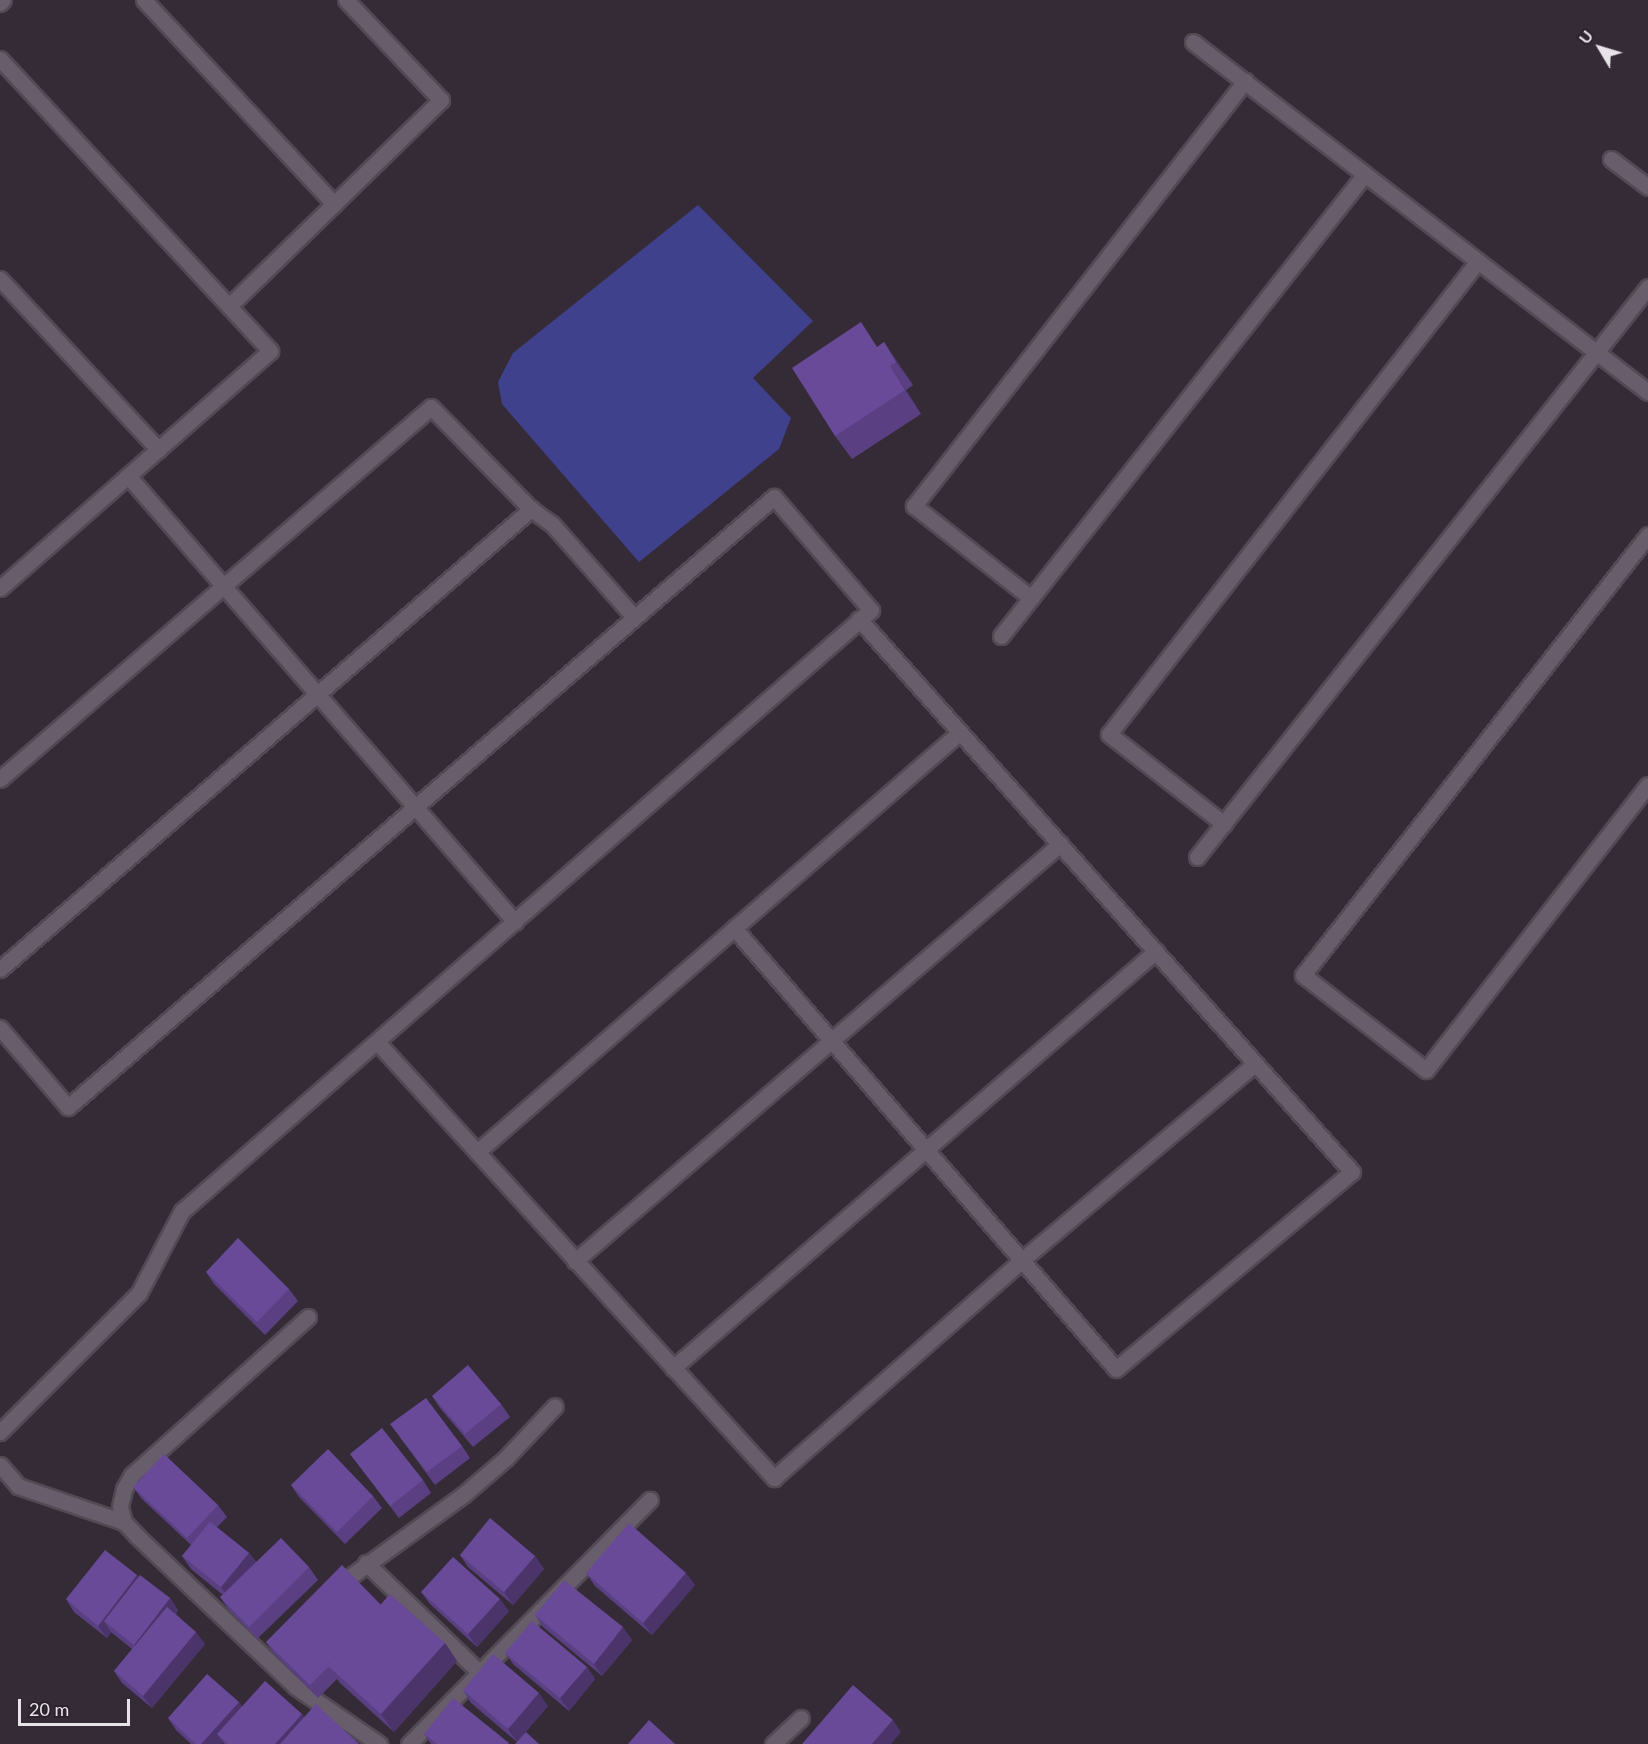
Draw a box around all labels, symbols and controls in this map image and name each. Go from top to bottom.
north arrow [1570,18,1630,78]
text: U [1574,26,1597,47]
scale bar [21,1687,134,1725]
text: 20 m [29,1698,69,1720]

